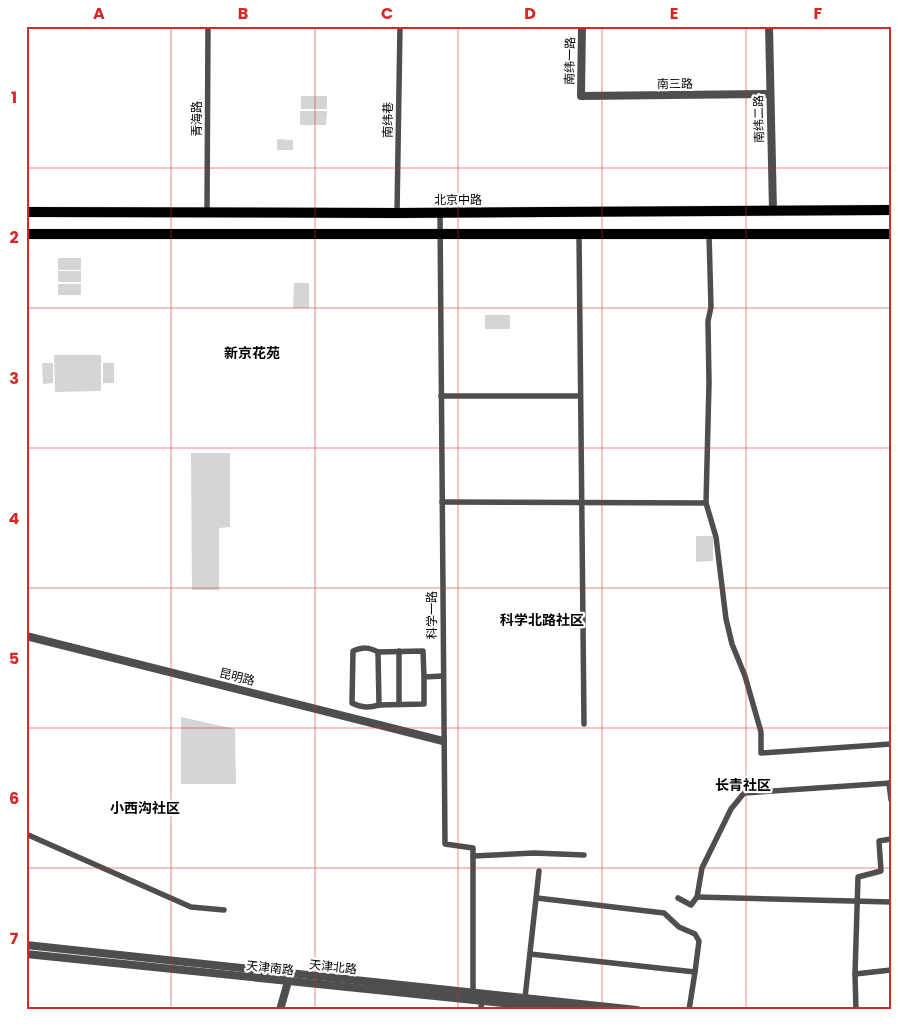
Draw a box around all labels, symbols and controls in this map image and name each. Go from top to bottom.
text: A [93,2,105,25]
text: B [238,2,248,25]
text: C [381,2,393,25]
text: D [524,2,536,25]
text: E [670,2,678,25]
text: F [814,2,823,25]
street label: 南纬一路 [561,37,578,85]
street label: 南三路 [657,75,693,92]
text: 1 [11,86,17,109]
street label: 南纬二路 [750,95,767,143]
street label: 青海路 [188,101,205,137]
street label: 南纬巷 [379,102,396,138]
street label: 北京中路 [434,191,482,208]
text: 2 [9,226,19,249]
district label: 新京花苑 [224,343,280,363]
text: 3 [9,367,19,390]
text: 4 [9,507,20,530]
street label: 科学一路 [423,591,440,639]
district label: 科学北路社区 [500,610,584,630]
text: 5 [9,647,19,670]
street label: 昆明路 [218,664,257,689]
district label: 长青社区 [715,775,771,795]
text: 6 [9,787,19,810]
district label: 小西沟社区 [110,798,180,818]
text: 7 [10,927,19,950]
street label: 天津北路 [308,956,358,977]
street label: 天津南路 [245,957,295,978]

